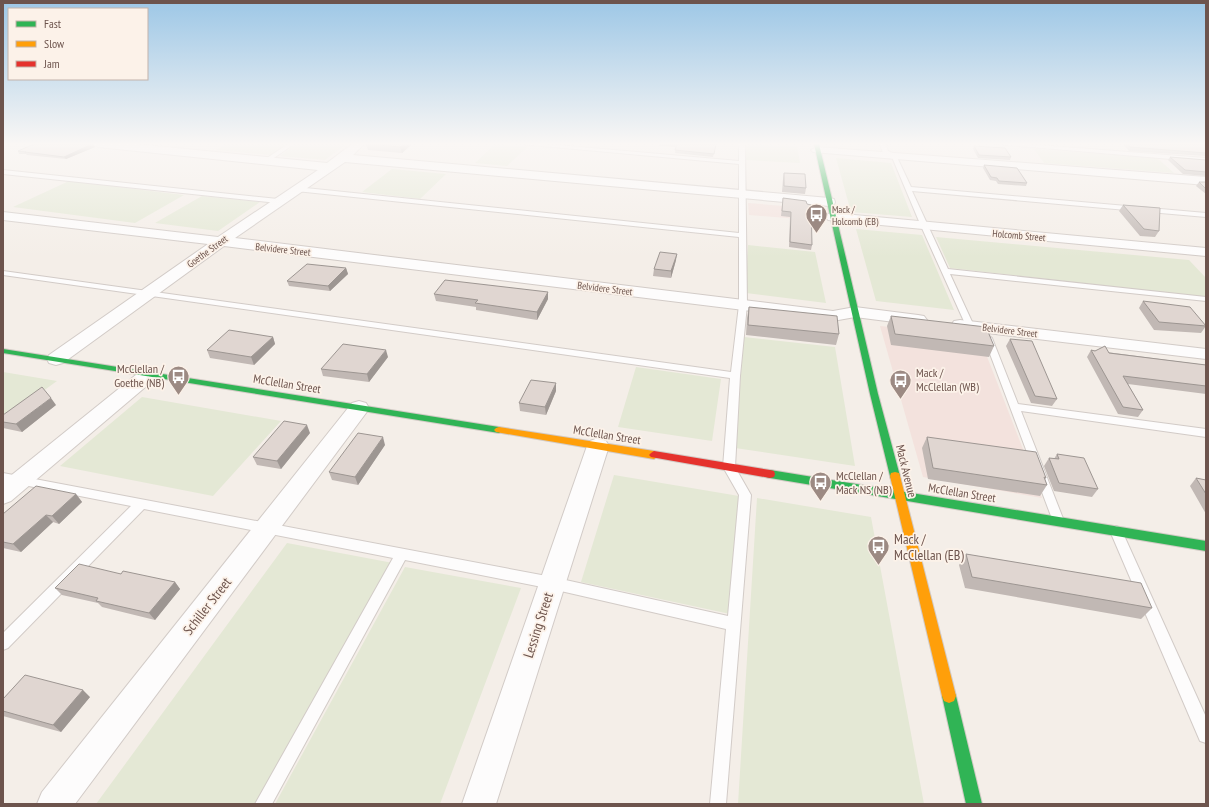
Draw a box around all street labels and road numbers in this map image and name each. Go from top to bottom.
street label: Holcomb Street [992,227,1046,244]
street label: Goethe Street [184,232,231,271]
street label: Belvidere Street [255,240,311,259]
street label: Belvidere Street [577,279,633,298]
street label: Belvidere Street [982,321,1038,340]
street label: McClellan Street [252,371,323,396]
street label: McClellan Street [572,422,643,447]
street label: Mack Avenue [893,443,920,499]
street label: McClellan Street [927,480,998,505]
street label: Schiller Street [179,573,235,638]
street label: Lessing Street [519,590,557,660]

